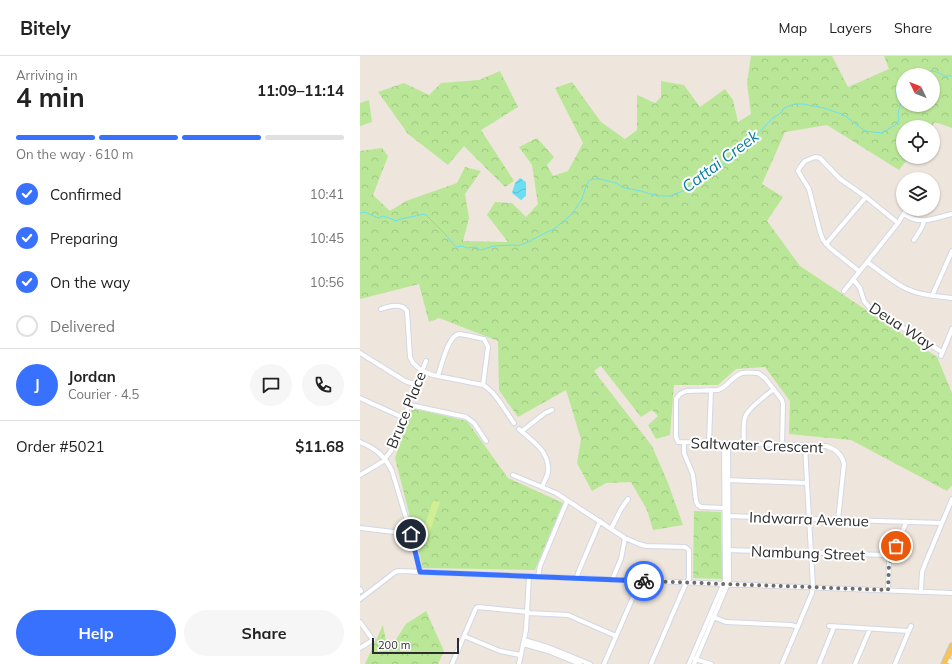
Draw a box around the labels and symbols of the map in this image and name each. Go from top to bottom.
north arrow [896,68,940,112]
water label: Cattai Creek [678,125,763,196]
street label: Deua Way [866,298,938,354]
street label: Bruce Place [382,369,430,451]
street label: Saltwater Crescent [690,433,824,457]
street label: Indwarra Avenue [749,507,869,531]
pin [394,517,428,551]
pin [879,529,913,563]
street label: Nambung Street [751,542,865,564]
courier [624,561,664,601]
scale bar [372,636,459,655]

